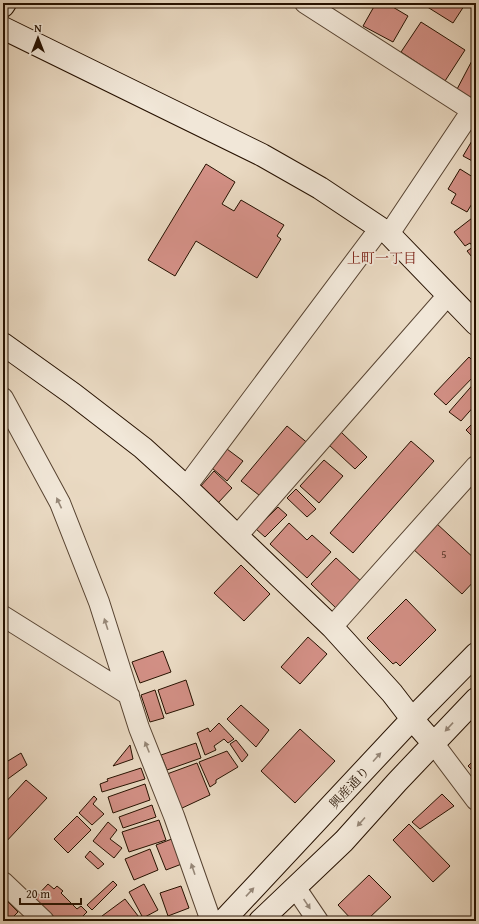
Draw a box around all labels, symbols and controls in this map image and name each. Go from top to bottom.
north arrow [18,18,58,58]
text: N [34,20,42,36]
district label: 上町一丁目 [347,248,417,268]
one-way arrow [56,497,62,508]
house number: 5 [441,546,447,562]
one-way arrow [103,617,109,629]
one-way arrow [445,722,454,732]
one-way arrow [144,742,150,753]
one-way arrow [372,752,382,762]
street label: 興産通り [325,762,374,813]
one-way arrow [357,817,366,828]
one-way arrow [189,862,195,874]
scale bar [20,880,81,906]
text: 20 m [26,885,50,902]
one-way arrow [245,888,254,897]
one-way arrow [303,898,311,909]

